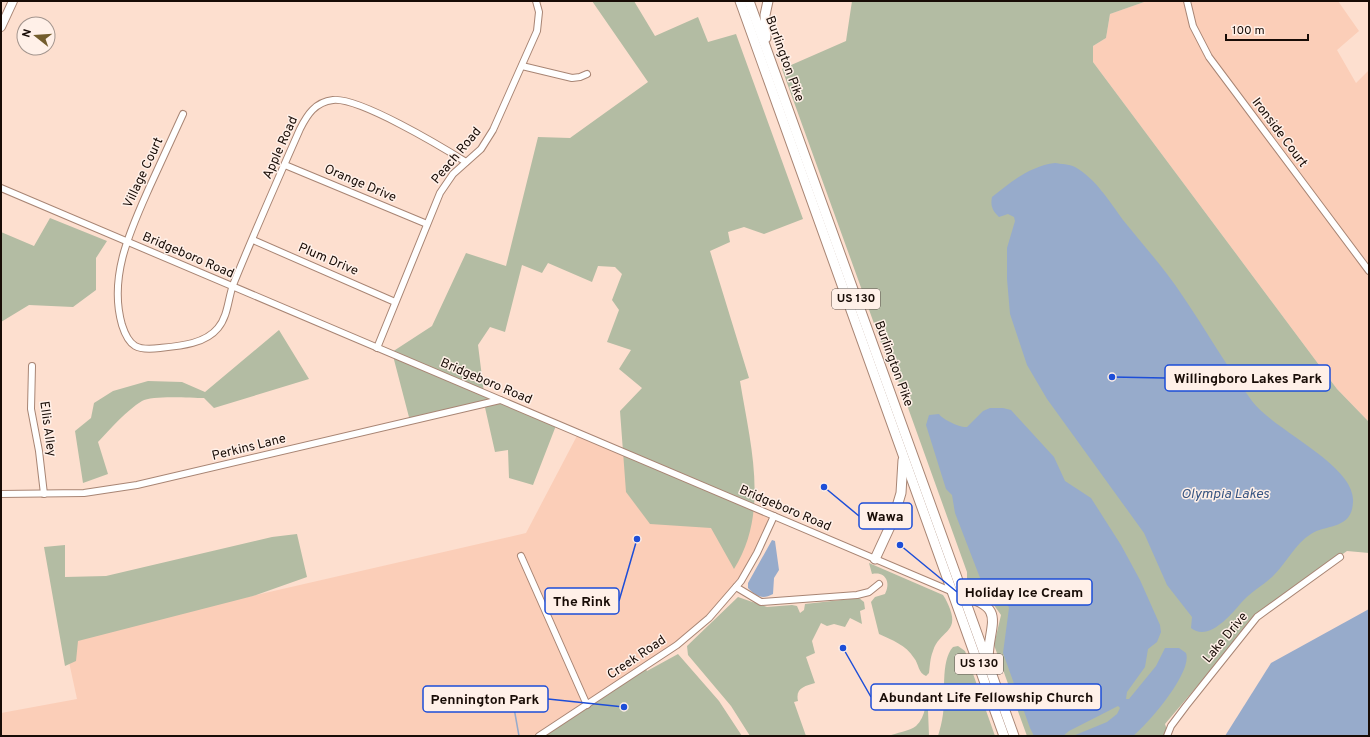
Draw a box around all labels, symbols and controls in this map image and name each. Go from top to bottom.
street label: Burlington Pike [761,14,807,104]
north arrow [16,16,56,56]
scale bar [1226,16,1308,42]
text: 100 m [1232,23,1265,39]
text: N [20,28,35,39]
street label: Ironside Court [1248,95,1310,171]
street label: Apple Road [260,114,302,182]
street label: Peach Road [429,124,485,188]
street label: Village Court [121,135,167,211]
street label: Orange Drive [321,162,399,206]
street label: Bridgeboro Road [140,229,236,283]
street label: Plum Drive [295,240,361,280]
road number: US 130 [832,289,880,309]
street label: Burlington Pike [870,319,916,409]
street label: Bridgeboro Road [438,355,534,409]
callout: Willingboro Lakes Park [1165,365,1330,391]
text: Willingboro Lakes Park [1174,371,1322,388]
street label: Ellis Alley [35,400,59,458]
street label: Perkins Lane [210,431,288,465]
street label: Bridgeboro Road [737,482,833,536]
water label: Olympia Lakes [1181,486,1270,503]
callout: Wawa [859,503,912,529]
text: Wawa [866,509,904,526]
callout: Holiday Ice Cream [957,579,1092,605]
text: Holiday Ice Cream [965,585,1083,602]
callout: The Rink [545,588,619,614]
text: The Rink [553,594,611,611]
street label: Lake Drive [1200,609,1252,667]
street label: Creek Road [605,633,669,683]
road number: US 130 [955,654,1003,674]
callout: Abundant Life Fellowship Church [871,684,1101,710]
callout: Pennington Park [423,686,548,712]
text: Abundant Life Fellowship Church [879,690,1093,707]
text: Pennington Park [431,692,540,709]

